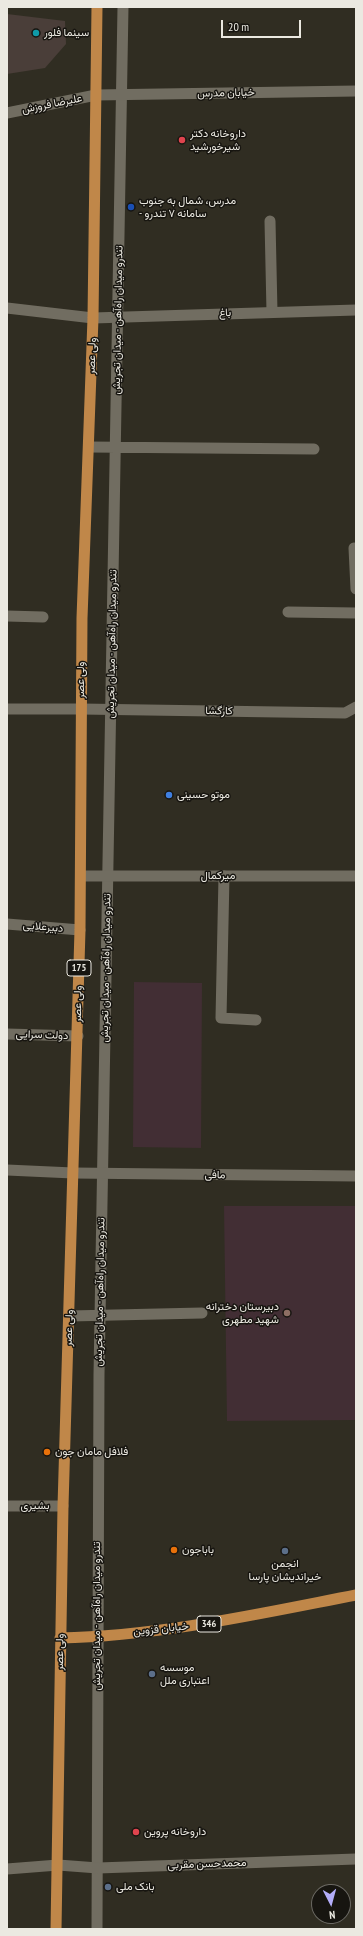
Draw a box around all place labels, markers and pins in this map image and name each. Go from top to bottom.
place label: سینما فلور [44,26,89,40]
marker: سینما فلور [31,28,41,38]
place label: داروخانه دکتر شیرخورشید [190,127,246,153]
marker: داروخانه دکتر شیرخورشید [177,135,187,145]
place label: مدرس، شمال به جنوب - سامانه ۷ تندرو [139,194,236,220]
marker: مدرس، شمال به جنوب - سامانه ۷ تندرو [126,202,136,212]
place label: موتو حسینی [177,788,230,802]
marker: موتو حسینی [164,790,174,800]
place label: دبیرستان دخترانه شهید مطهری [206,1300,279,1326]
marker: دبیرستان دخترانه شهید مطهری [282,1308,292,1318]
place label: فلافل مامان جون [55,1445,128,1459]
marker: فلافل مامان جون [42,1447,52,1457]
place label: باباجون [182,1543,214,1557]
marker: باباجون [169,1545,179,1555]
marker: انجمن خیراندیشان پارسا [280,1546,290,1556]
place label: انجمن خیراندیشان پارسا [249,1557,321,1583]
place label: موسسه اعتباری ملل [160,1661,210,1687]
marker: موسسه اعتباری ملل [147,1669,157,1679]
place label: داروخانه پروین [144,1825,206,1839]
marker: داروخانه پروین [131,1827,141,1837]
place label: بانک ملی [116,1880,154,1894]
marker: بانک ملی [103,1882,113,1892]

